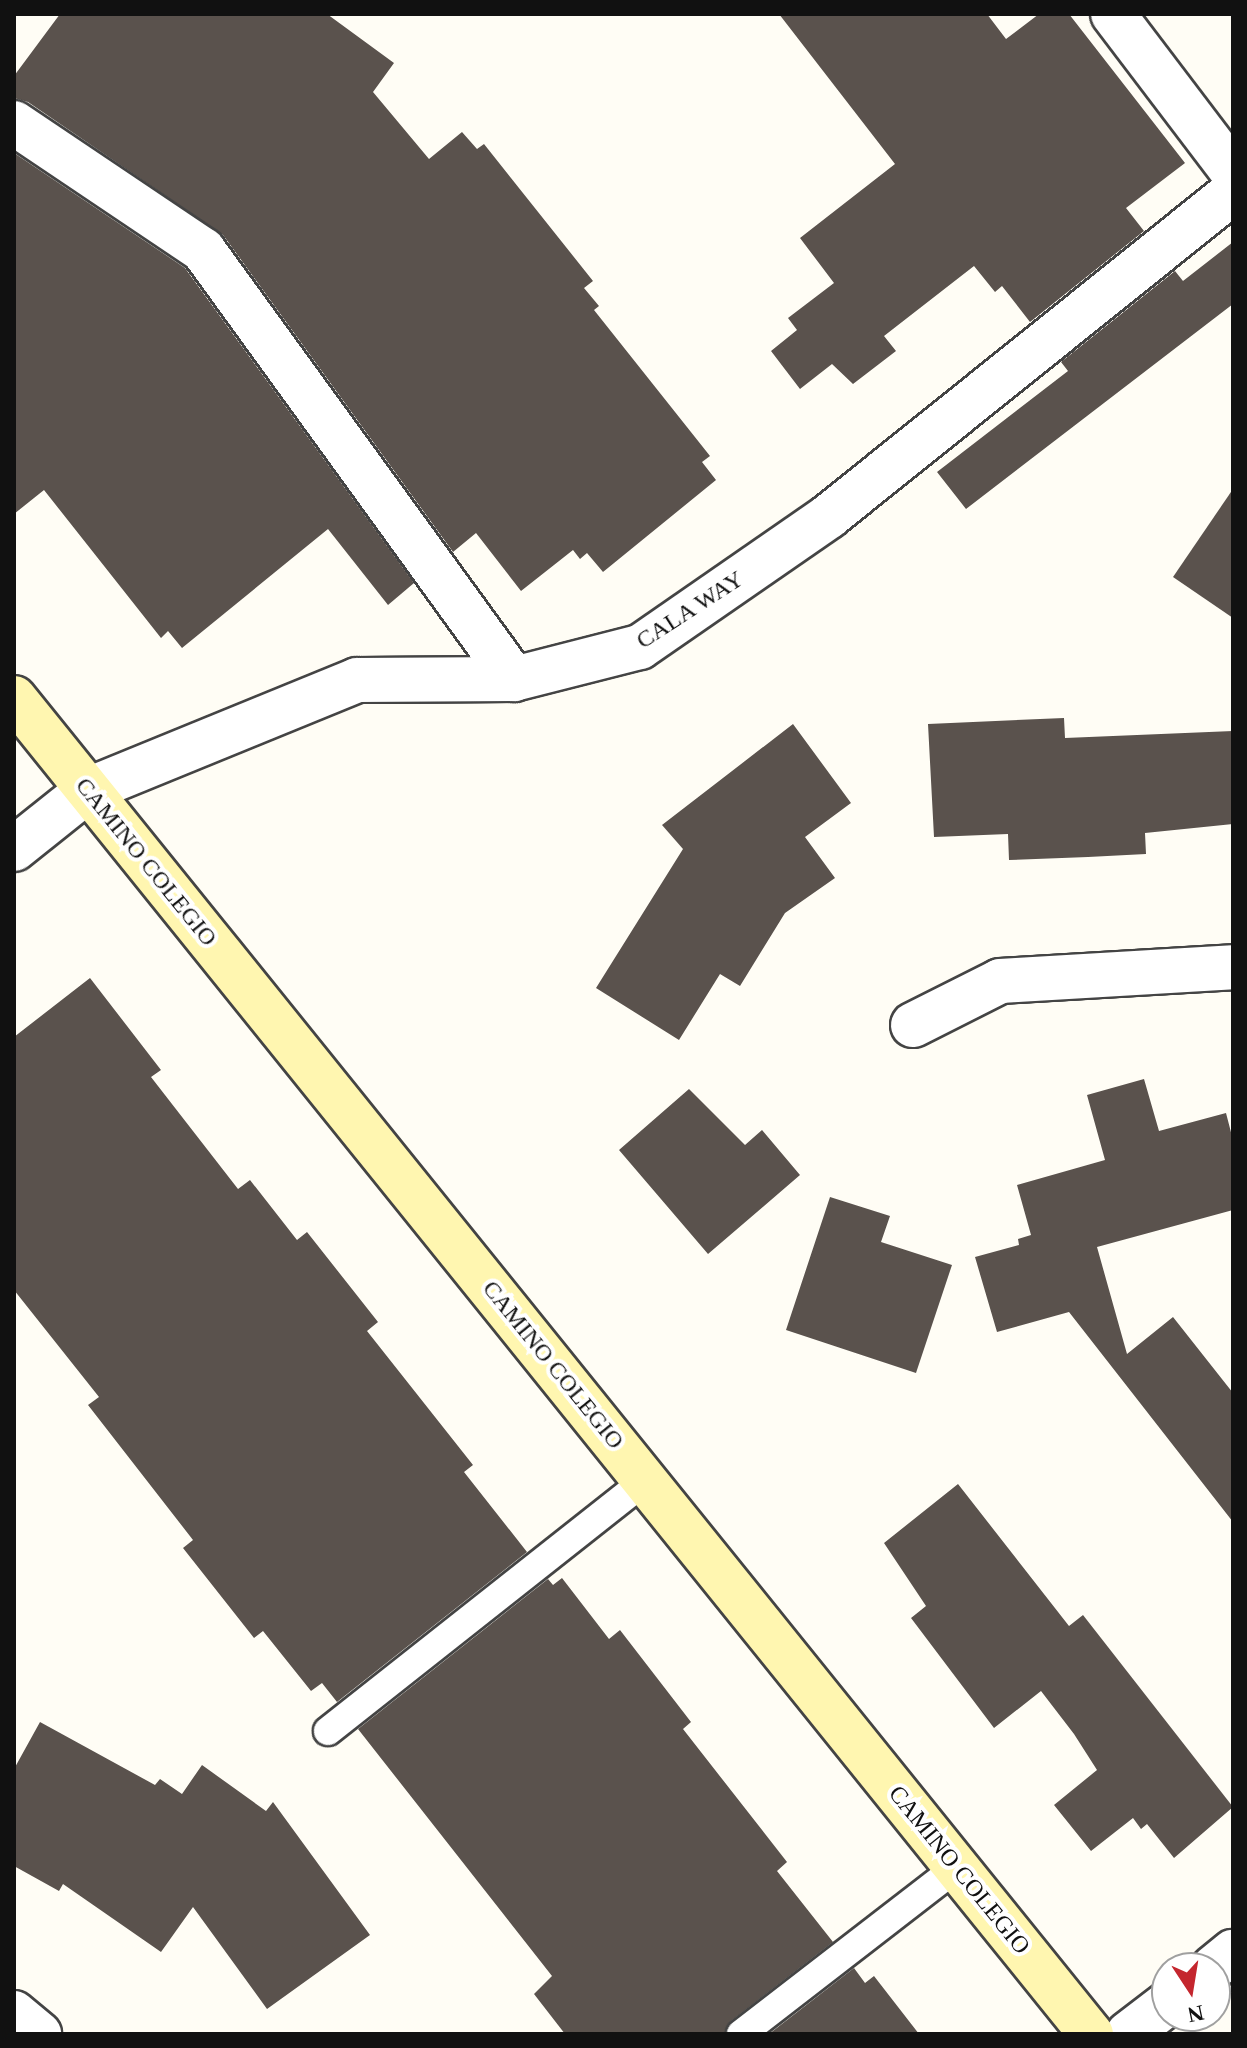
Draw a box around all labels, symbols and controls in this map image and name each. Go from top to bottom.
street label: CALA WAY [630,564,750,656]
street label: CAMINO COLEGIO [69,772,223,952]
street label: CAMINO COLEGIO [476,1275,630,1455]
street label: CAMINO COLEGIO [882,1780,1036,1960]
north arrow [1151,1952,1231,2032]
text: N [1185,2000,1206,2028]

